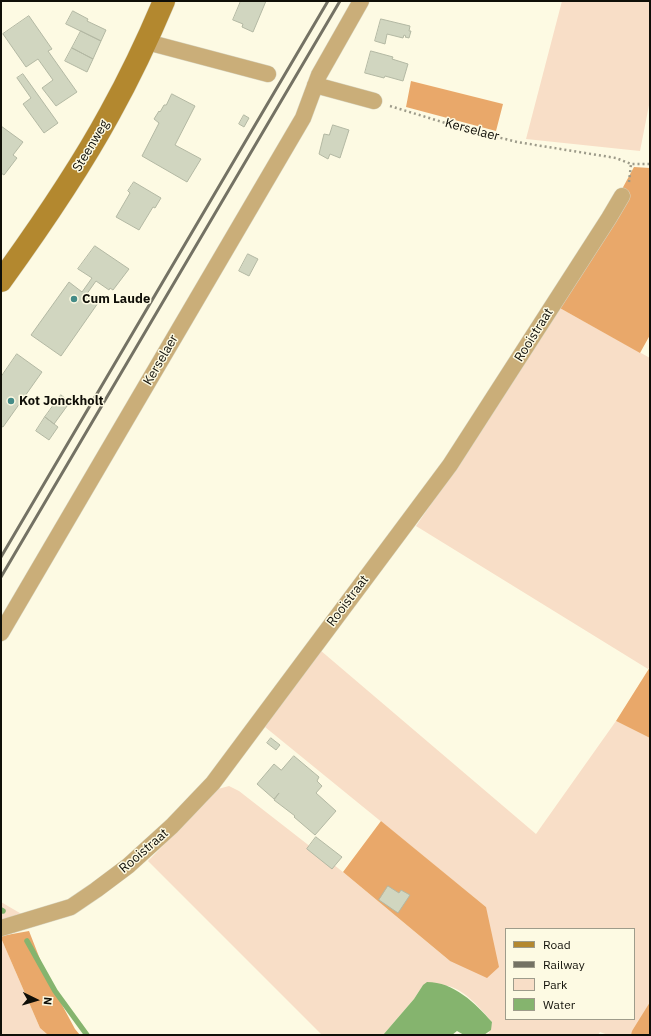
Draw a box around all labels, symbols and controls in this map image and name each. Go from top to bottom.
street label: Kerselaer [443,115,501,145]
street label: Steenweg [69,117,113,175]
place label: Cum Laude [82,291,150,307]
marker: Cum Laude [69,294,79,304]
street label: Rooistraat [512,305,556,365]
street label: Kerselaer [140,332,182,388]
place label: Kot Jonckholt [19,393,104,409]
marker: Kot Jonckholt [6,396,16,406]
street label: Rooistraat [324,572,372,630]
street label: Rooistraat [116,825,172,877]
legend [505,928,635,1020]
text: Road [543,937,571,952]
text: Railway [543,957,585,972]
text: Park [543,977,567,992]
north arrow [16,980,56,1020]
text: N [41,996,55,1006]
text: Water [543,997,575,1012]

